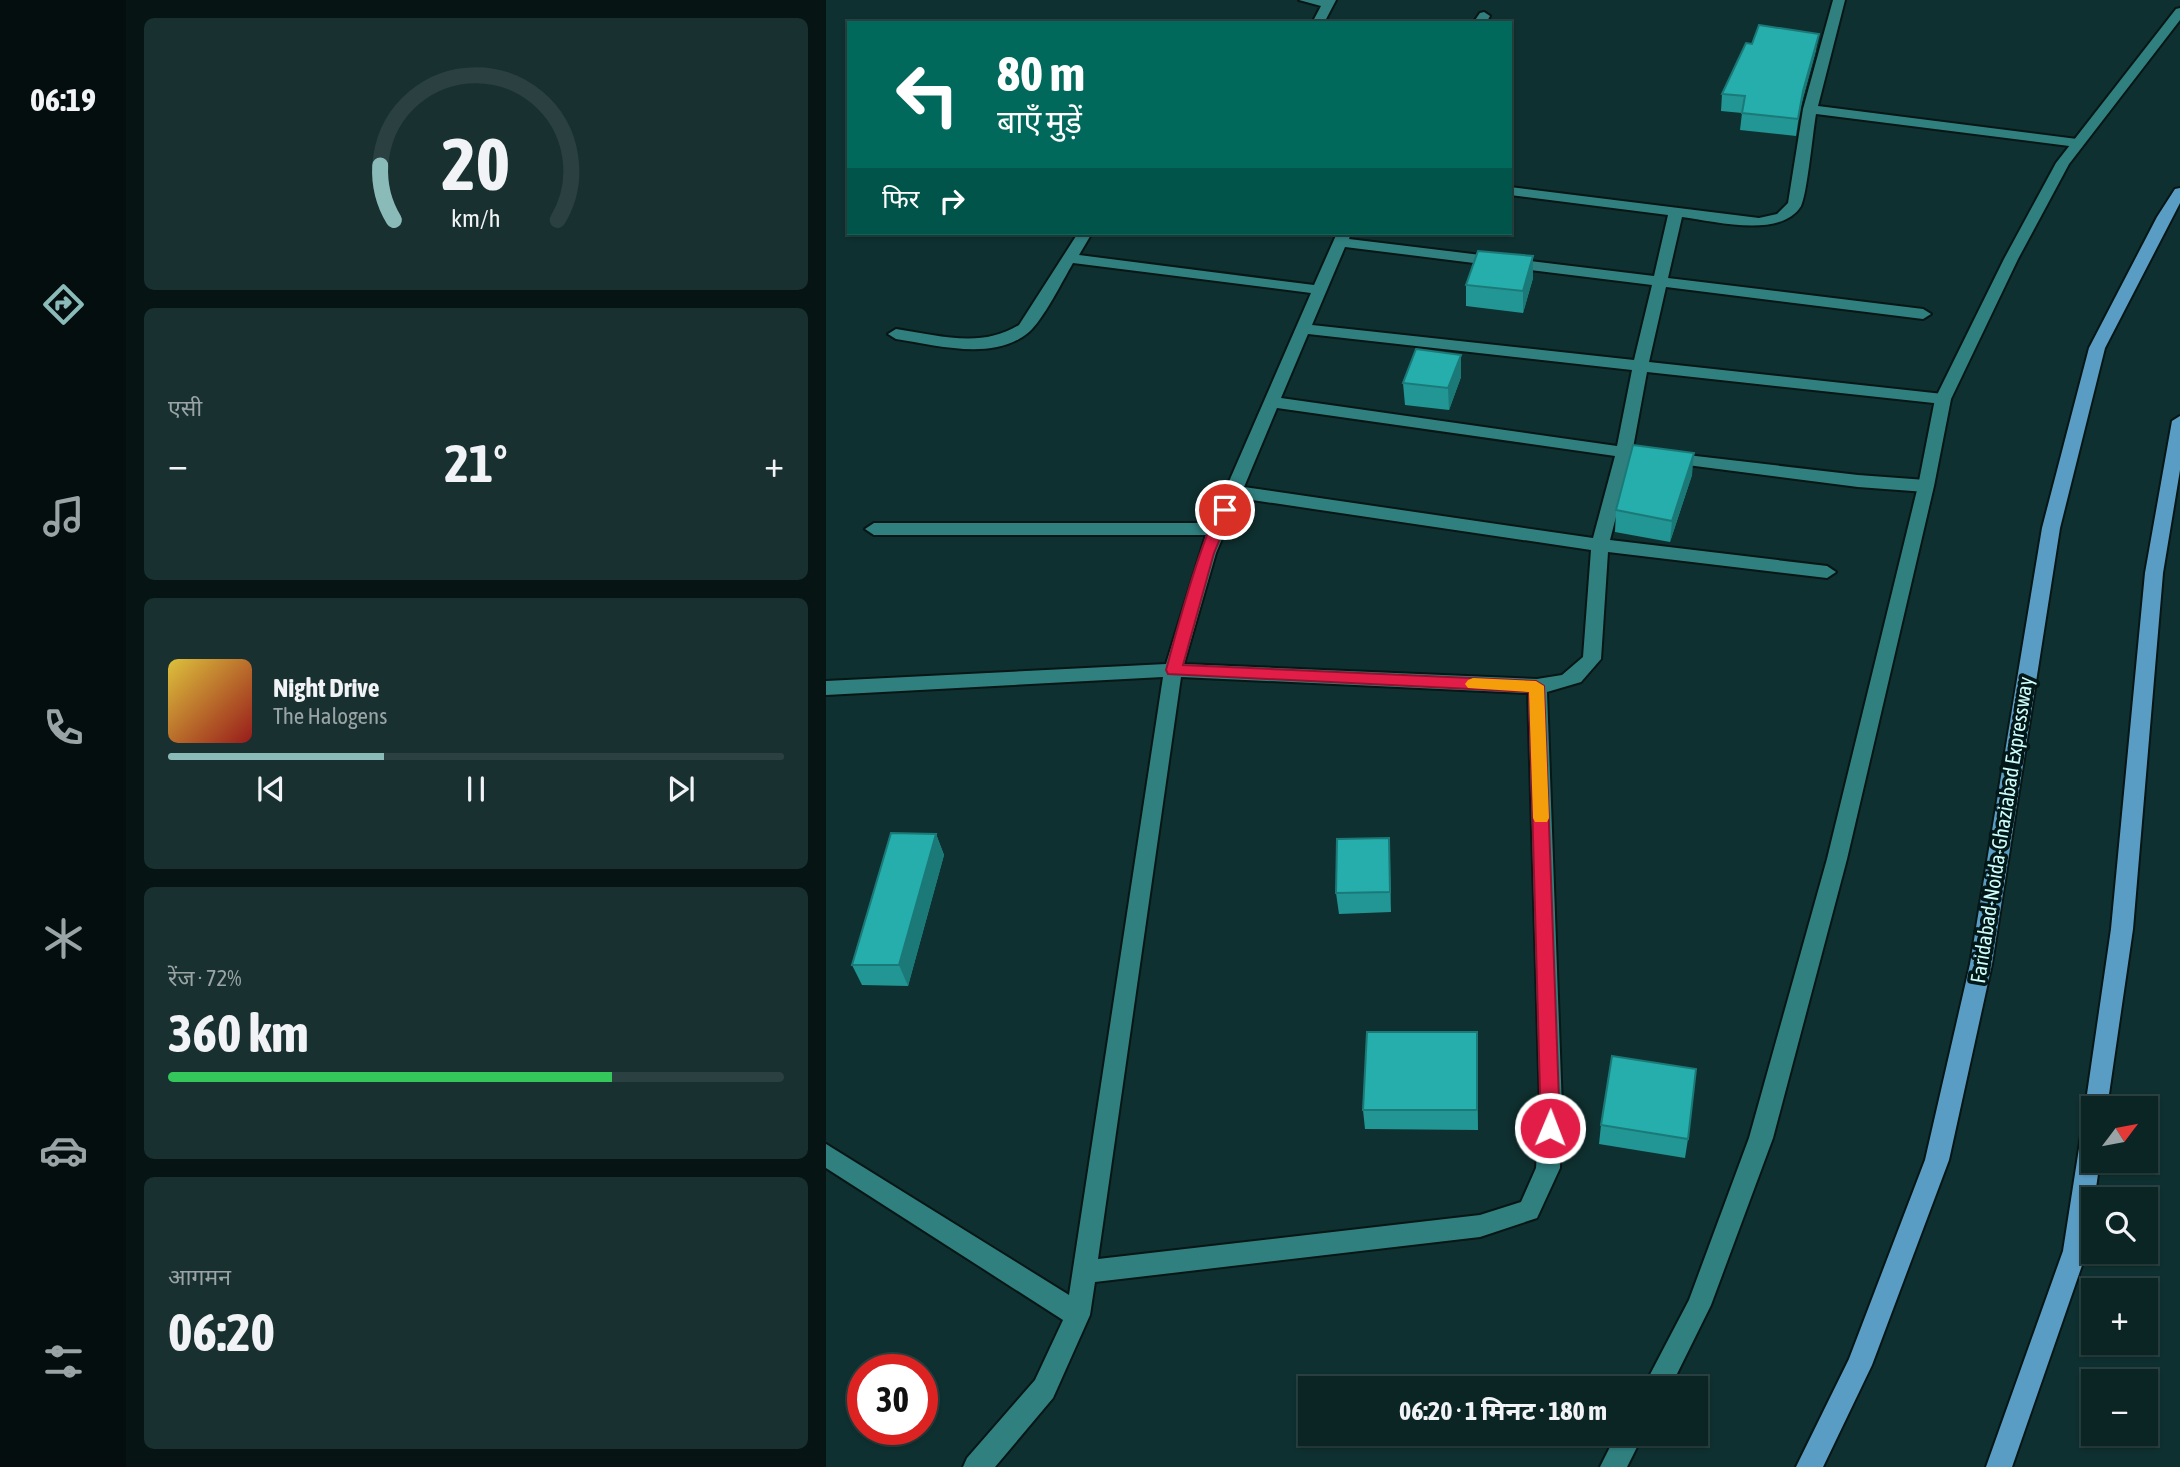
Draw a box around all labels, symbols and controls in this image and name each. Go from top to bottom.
text: 80 m [997,45,1085,101]
icon: left [882,49,973,140]
text: 06:19 [30,81,96,118]
text: बाएँ मुड़ें [997,103,1082,140]
text: 20 [442,122,510,205]
icon: right [933,182,971,220]
text: फिर [882,184,919,214]
text: km/h [451,204,501,232]
icon: directions [39,280,88,329]
text: एसी [168,395,202,421]
text: 21° [444,433,508,493]
text: − [168,442,188,485]
text: + [764,442,784,485]
pin [1195,480,1255,540]
icon: arrive [1206,491,1244,529]
icon: music [39,492,88,541]
text: Night Drive [273,673,380,703]
street label: Faridabad-Noida-Ghaziabad Expressway [1965,675,2037,985]
icon: phone [39,703,88,752]
text: The Halogens [273,703,387,729]
icon: previous [252,770,290,808]
icon: pause [457,770,495,808]
icon: next [662,770,700,808]
icon: climate [39,914,88,963]
text: रेंज · 72% [168,965,242,991]
text: 360 km [168,1003,309,1063]
position arrow [1513,1091,1587,1165]
north arrow [2081,1096,2158,1172]
map controls [2081,1096,2158,1446]
icon: car [39,1126,88,1175]
button: search [2081,1187,2158,1264]
text: आगमन [168,1264,231,1290]
button: + [2081,1278,2158,1355]
text: 06:20 [168,1302,275,1362]
icon: filters [39,1337,88,1386]
speed limit sign: 30 [847,1354,938,1445]
button: − [2081,1369,2158,1446]
text: 06:20 · 1 मिनट · 180 m [1399,1396,1607,1426]

